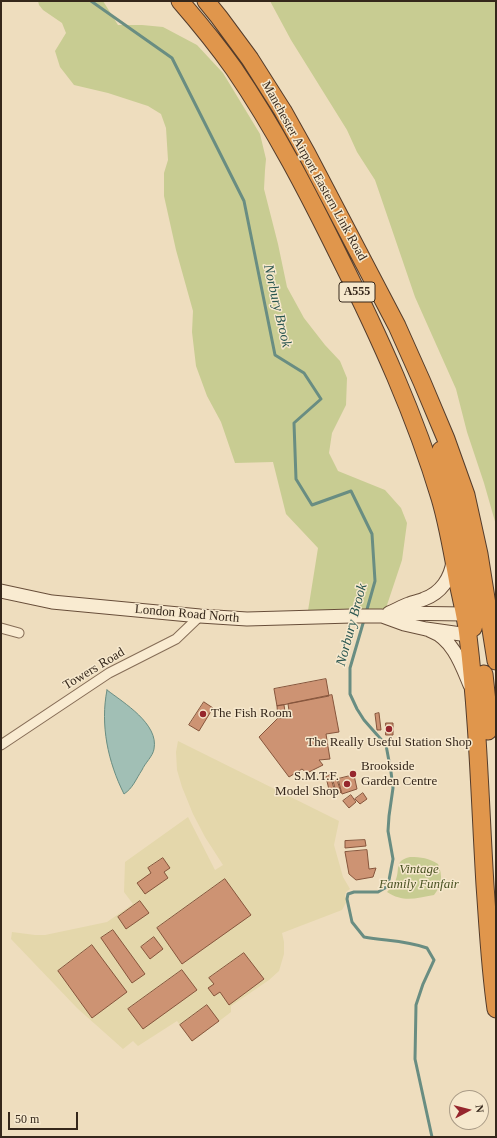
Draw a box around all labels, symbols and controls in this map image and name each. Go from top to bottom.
street label: Manchester Airport Eastern Link Road [258,78,370,264]
water label: Norbury Brook [259,263,295,349]
road number: A555 [339,282,375,302]
water label: Norbury Brook [333,582,371,668]
street label: London Road North [134,602,240,626]
street label: Towers Road [61,645,127,693]
place label: The Fish Room [211,706,292,722]
marker: The Fish Room [198,709,208,719]
marker: The Really Useful Station Shop [384,724,394,734]
place label: The Really Useful Station Shop [306,735,472,751]
place label: Brookside Garden Centre [361,759,437,790]
place label: S.M.T.F. Model Shop [275,769,339,800]
marker: Brookside Garden Centre [348,769,358,779]
marker: S.M.T.F. Model Shop [342,779,352,789]
park label: Vintage Family Funfair [379,862,459,893]
north arrow [449,1090,489,1130]
scale bar [10,1104,80,1130]
text: N [473,1104,486,1113]
text: 50 m [15,1112,39,1126]

